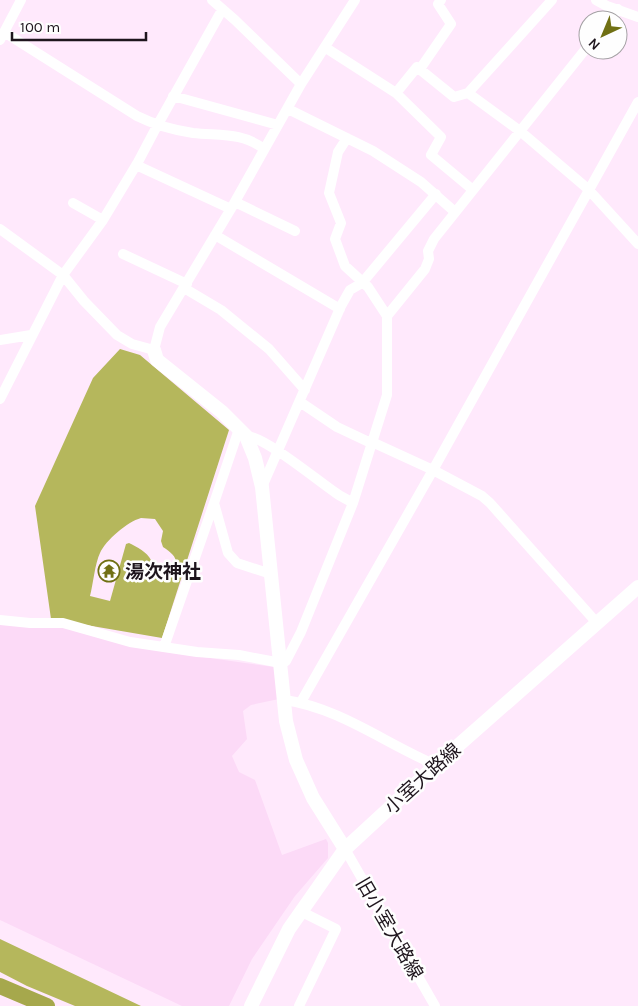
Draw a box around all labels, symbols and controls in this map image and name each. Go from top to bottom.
scale bar [12,10,146,42]
north arrow [578,10,628,60]
text: 100 m [20,18,60,36]
text: N [585,34,604,54]
temple icon: 湯次神社 [97,559,121,583]
place label: 湯次神社 [125,561,201,583]
street label: 小室大路線 [380,739,465,819]
street label: 旧小室大路線 [351,874,427,983]

